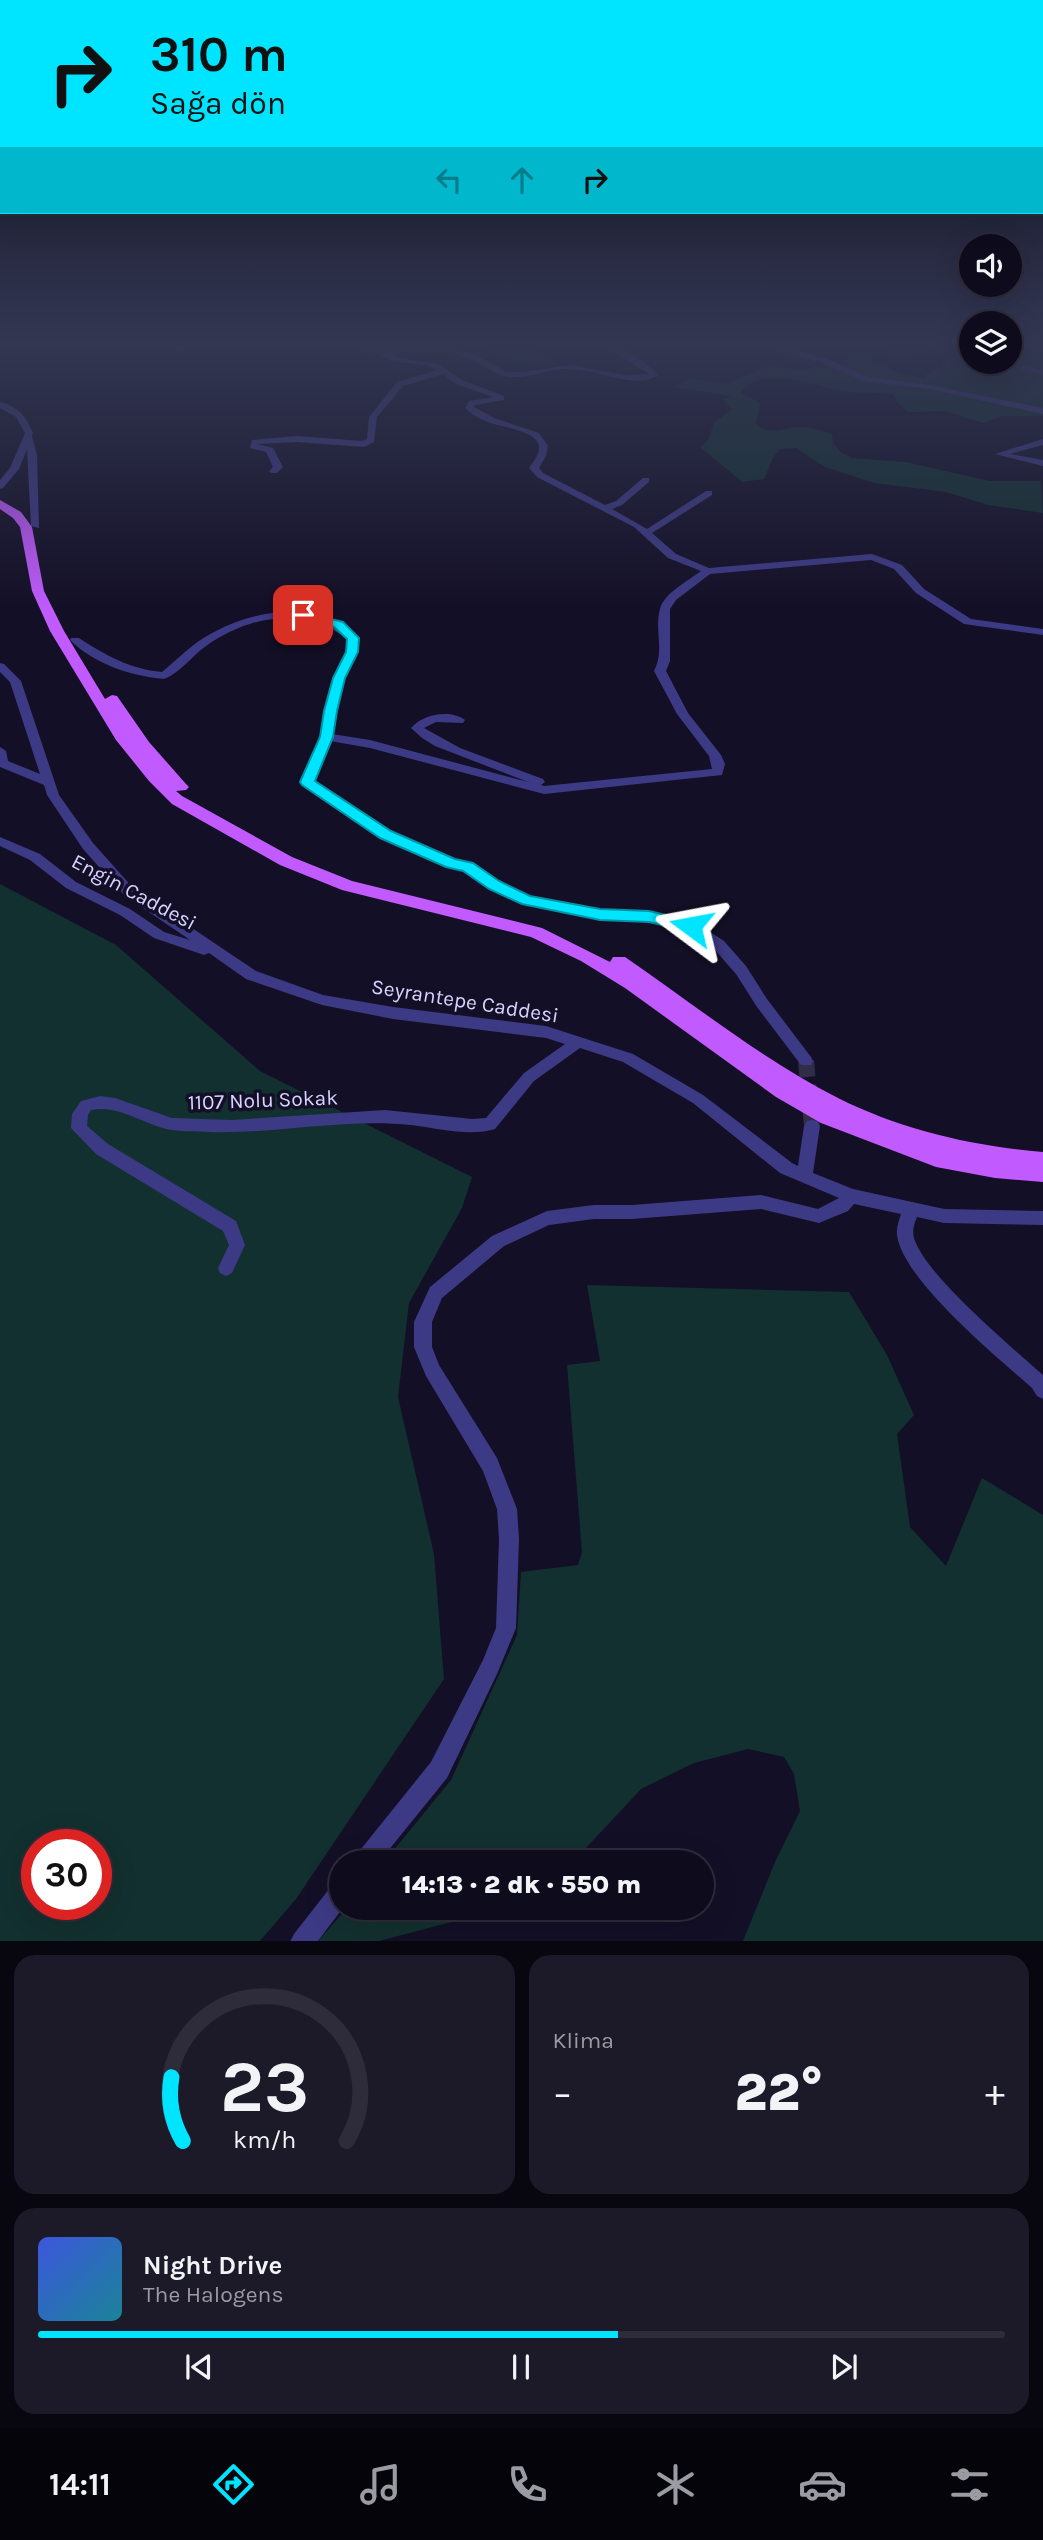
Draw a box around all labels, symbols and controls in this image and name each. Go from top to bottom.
text: 310 m [150,26,288,83]
icon: right [35,28,126,119]
text: Sağa dön [150,85,286,122]
icon: left [430,161,468,199]
icon: ahead [503,161,541,199]
icon: right [576,161,614,199]
map controls [959,234,1022,374]
button: sound [959,234,1022,297]
button: layers [959,311,1022,374]
pin [273,585,333,645]
icon: arrive [284,596,322,634]
street label: Engin Caddesi [68,849,200,935]
position arrow [654,889,728,963]
street label: Seyrantepe Caddesi [370,974,560,1028]
street label: 1107 Nolu Sokak [188,1085,339,1115]
speed limit sign: 30 [21,1829,112,1920]
text: 14:13 · 2 dk · 550 m [402,1869,641,1900]
text: Klima [553,2027,614,2054]
text: 23 [220,2044,309,2129]
text: 22° [734,2062,823,2123]
text: − [553,2071,572,2116]
text: + [985,2071,1005,2116]
text: km/h [233,2124,296,2153]
text: Night Drive [143,2250,282,2281]
text: The Halogens [143,2281,283,2308]
icon: previous [180,2348,218,2386]
icon: pause [502,2348,540,2386]
icon: next [825,2348,863,2386]
icon: directions [209,2460,258,2509]
icon: music [356,2460,405,2509]
icon: phone [503,2460,552,2509]
icon: climate [651,2460,700,2509]
icon: car [798,2460,847,2509]
icon: filters [945,2460,994,2509]
text: 14:11 [49,2466,111,2503]

